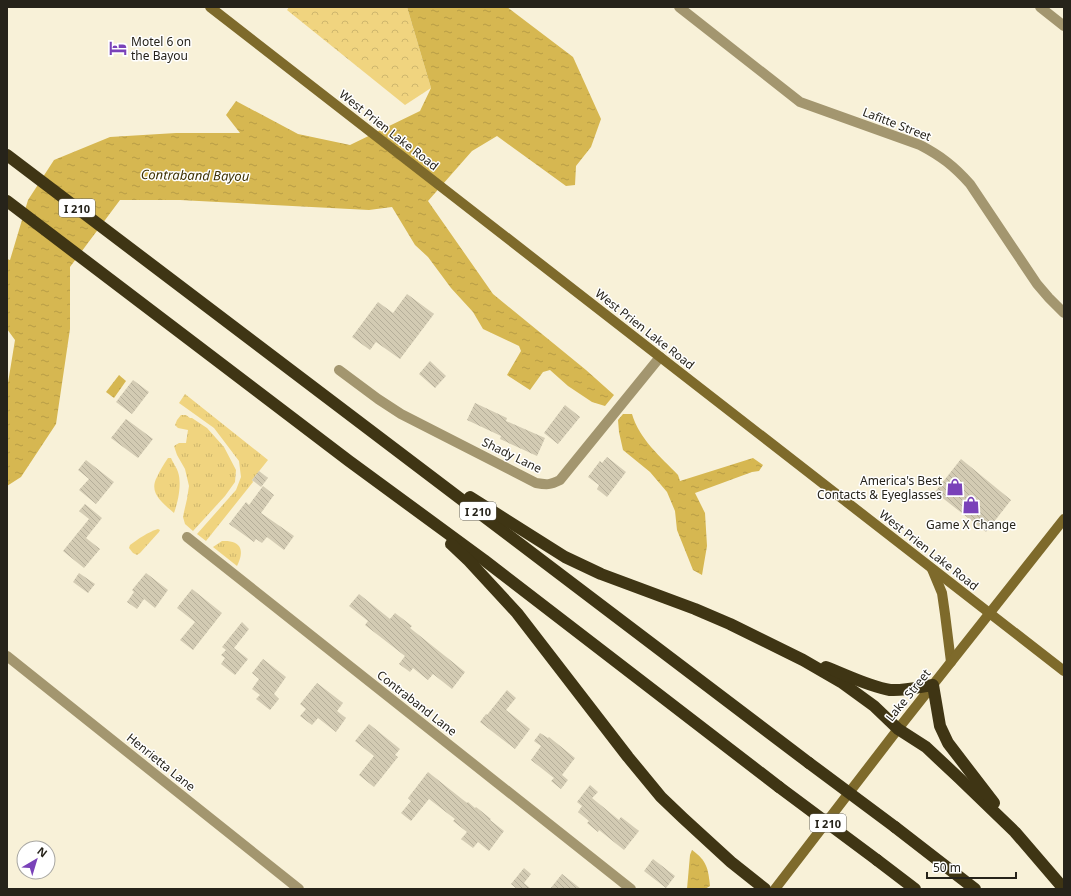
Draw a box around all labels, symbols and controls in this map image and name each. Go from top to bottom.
place label: Motel 6 on the Bayou [131,33,191,64]
hotel icon: Motel 6 on the Bayou [108,38,128,58]
street label: West Prien Lake Road [336,86,442,174]
street label: Lafitte Street [860,103,934,145]
water label: Contraband Bayou [141,165,250,185]
road number: I 210 [59,199,95,217]
street label: West Prien Lake Road [592,285,698,373]
street label: Shady Lane [479,433,545,477]
place label: America's Best Contacts & Eyeglasses [817,472,943,503]
shop icon: America's Best Contacts & Eyeglasses [945,477,965,497]
shop icon: Game X Change [961,495,981,515]
road number: I 210 [460,502,496,520]
street label: West Prien Lake Road [876,506,982,594]
place label: Game X Change [926,516,1016,533]
street label: Lake Street [882,665,935,725]
street label: Contraband Lane [373,666,461,740]
street label: Henrietta Lane [123,729,199,795]
road number: I 210 [810,814,846,832]
north arrow [16,840,56,880]
text: N [34,843,51,860]
scale bar [927,854,1016,880]
text: 50 m [933,859,961,876]

